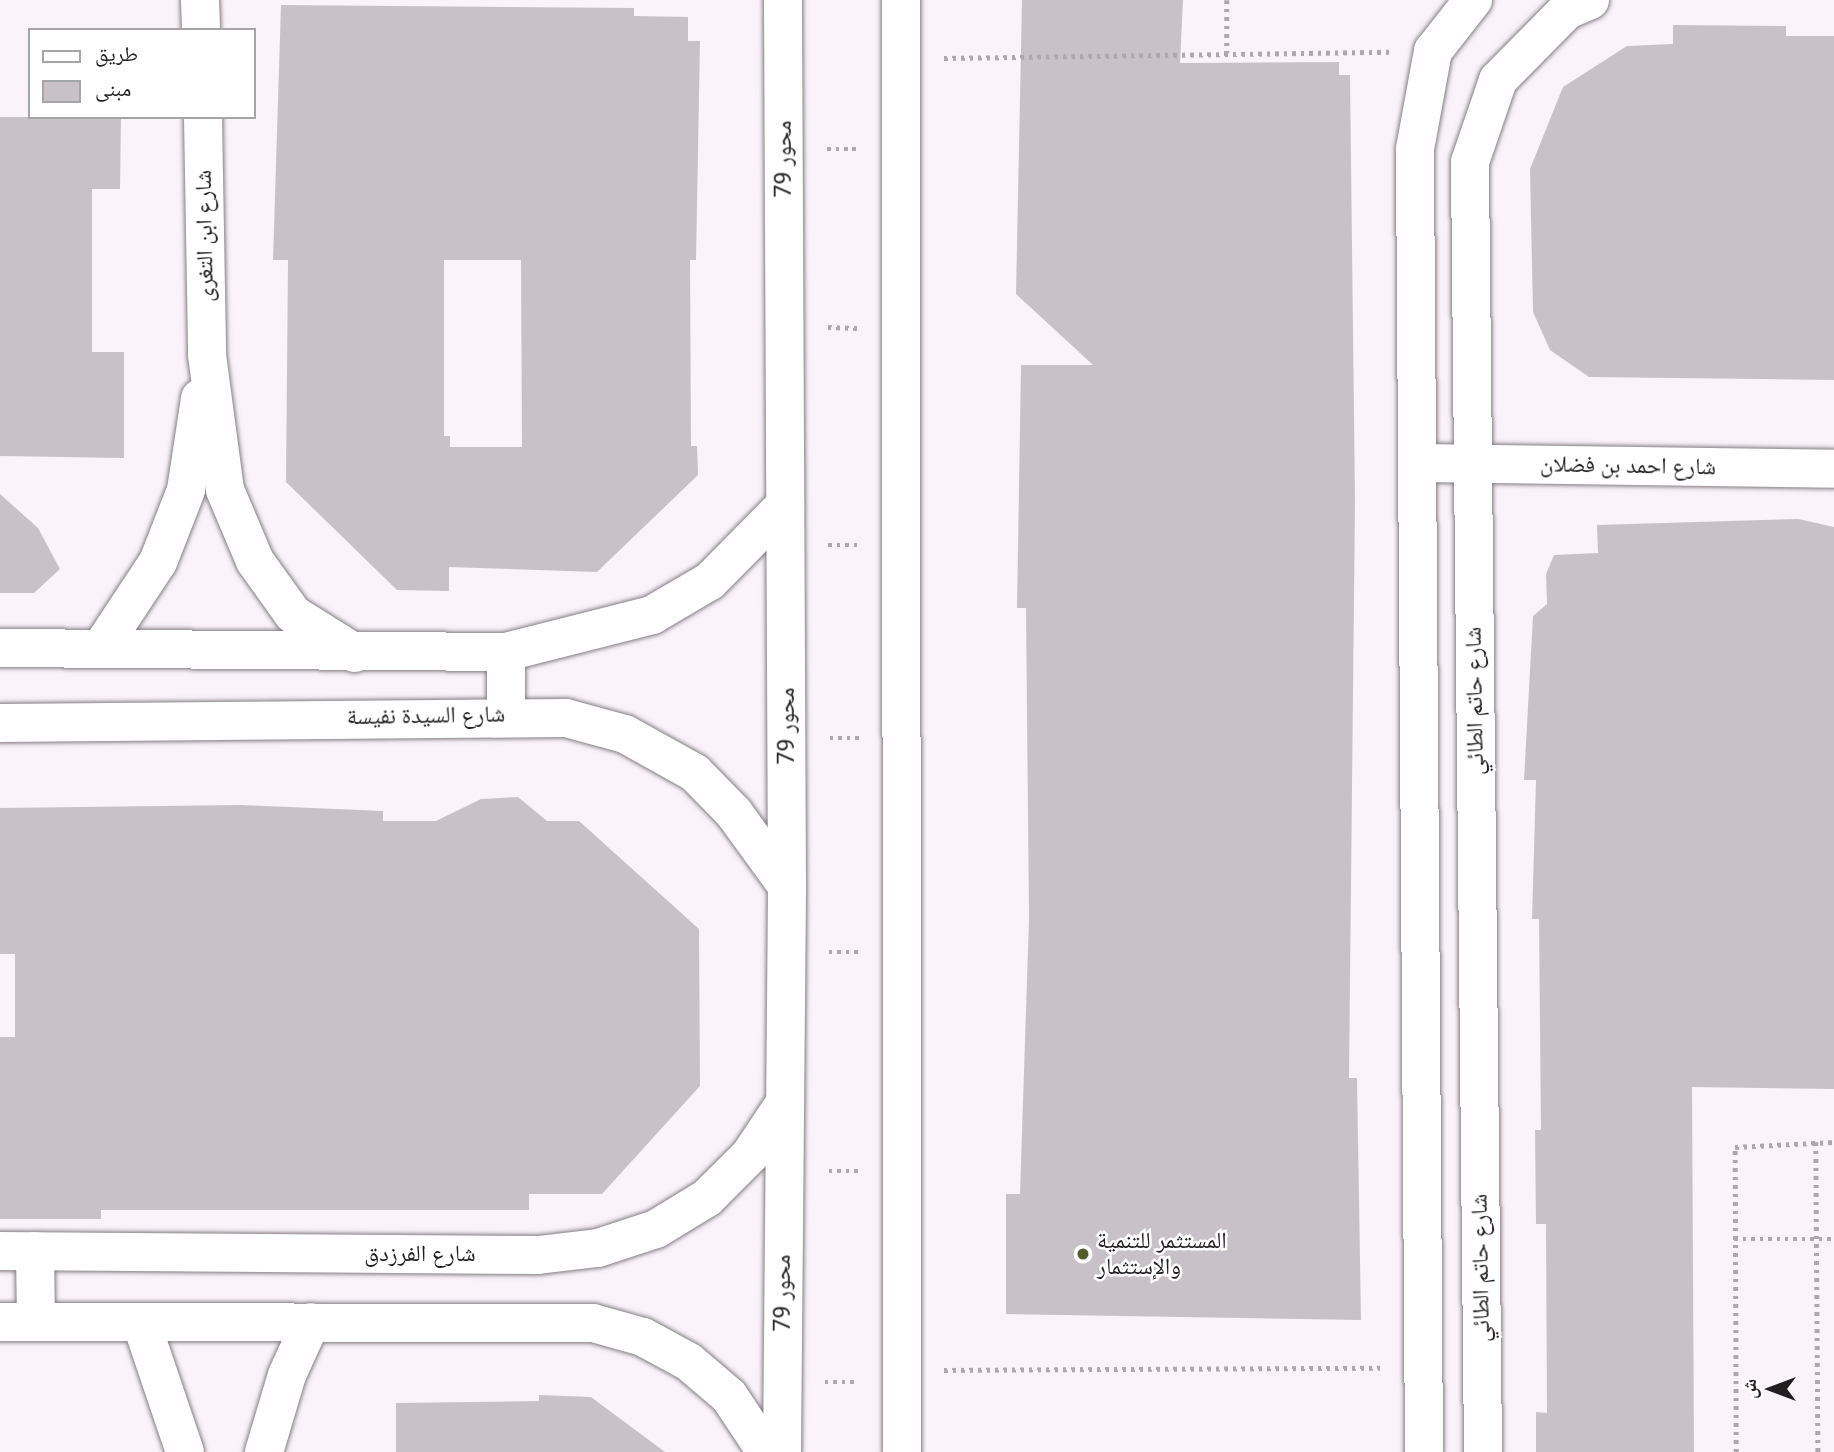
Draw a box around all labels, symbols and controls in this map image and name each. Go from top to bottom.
legend [28,28,256,119]
text: طريق [95,42,138,66]
text: مبنى [95,77,131,101]
street label: محور 79 [770,120,798,198]
street label: شارع ابن التغرى [190,170,220,302]
street label: شارع احمد بن فضلان [1540,451,1716,481]
street label: شارع حاتم الطائي [1460,627,1490,775]
street label: محور 79 [773,687,801,765]
street label: شارع السيدة نفيسة [347,701,505,731]
street label: شارع حاتم الطائي [1466,1194,1496,1342]
place label: المستثمر للتنمية والإستثمار [1097,1227,1227,1281]
street label: شارع الفرزدق [364,1240,476,1268]
marker: المستثمر للتنمية والإستثمار [1075,1246,1091,1262]
street label: محور 79 [769,1254,797,1332]
north arrow [1736,1354,1806,1424]
text: ش [1738,1379,1761,1399]

